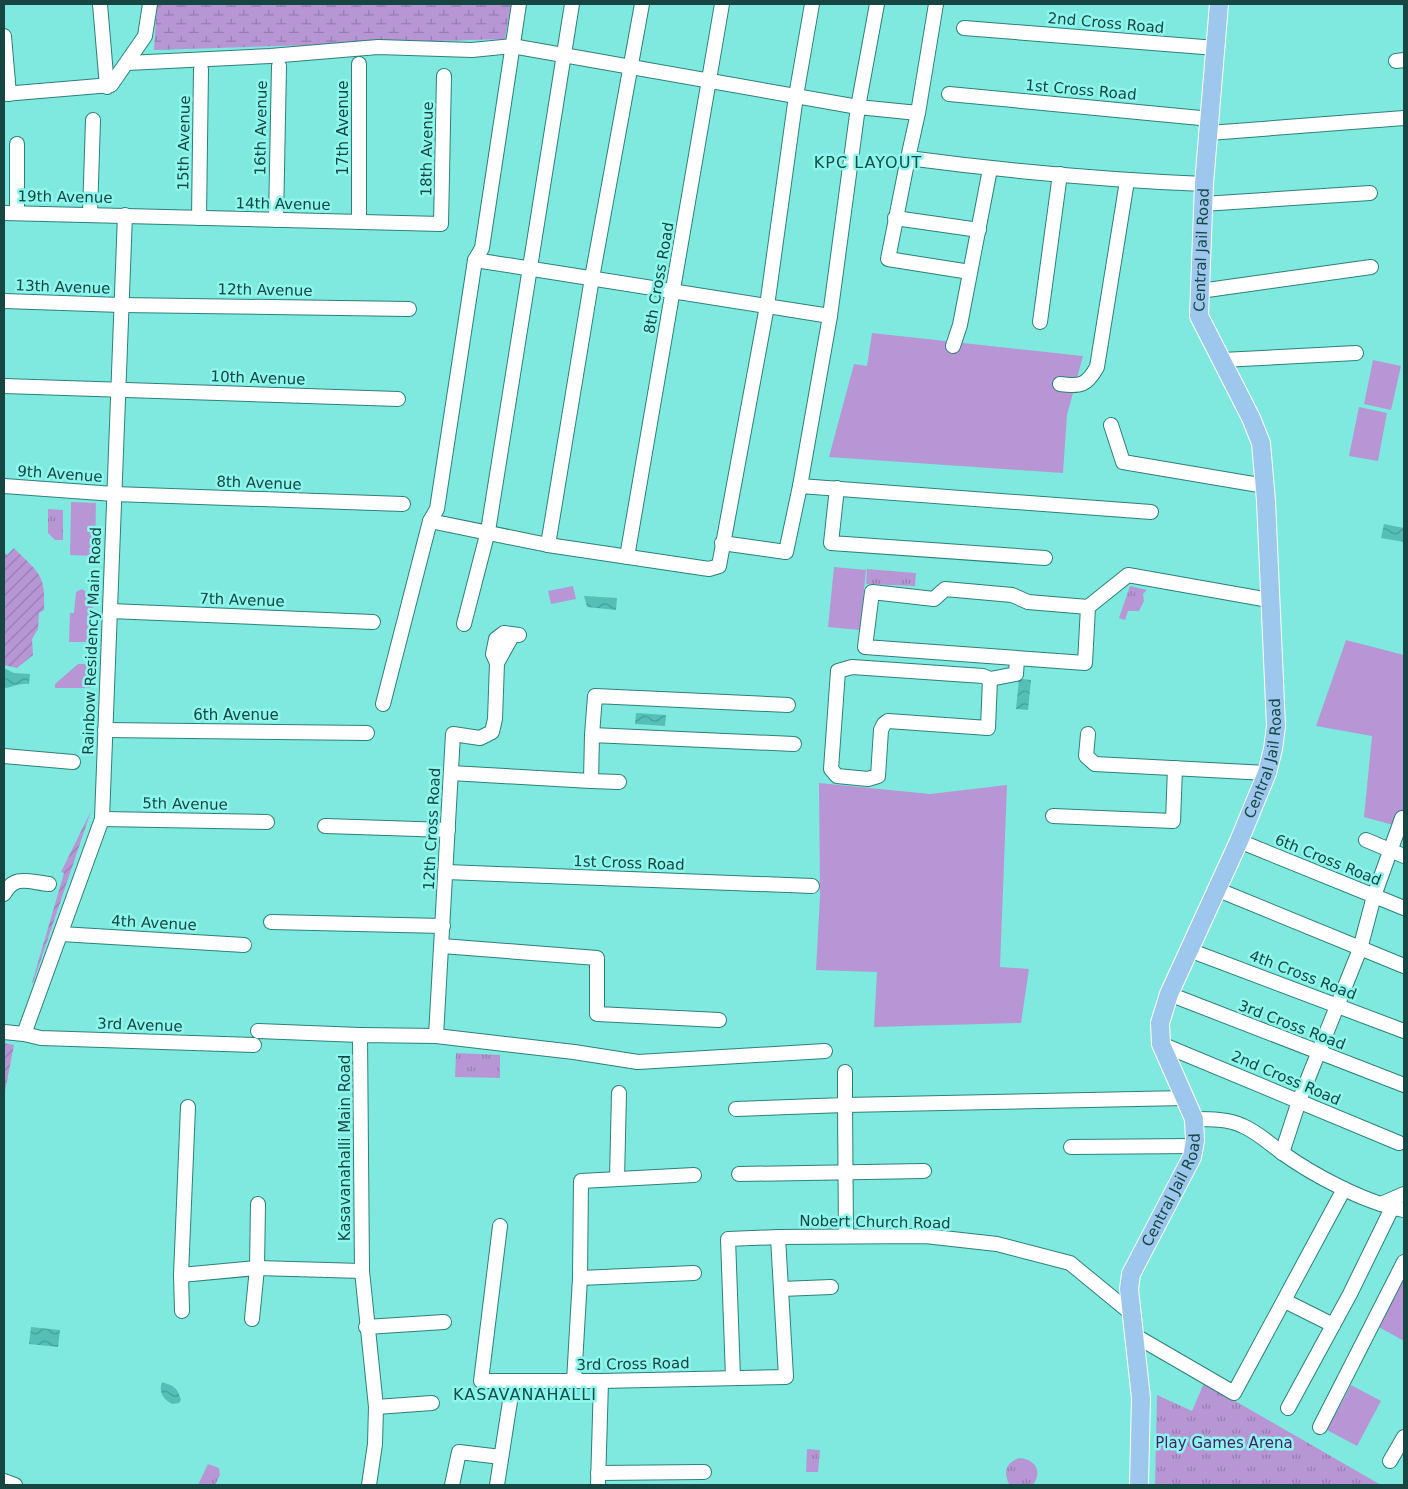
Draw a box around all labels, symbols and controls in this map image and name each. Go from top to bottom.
street label: 2nd Cross Road [1047,9,1165,37]
street label: 1st Cross Road [1025,76,1137,104]
street label: 16th Avenue [251,80,271,176]
street label: 17th Avenue [334,81,352,175]
street label: 15th Avenue [174,95,194,191]
street label: 18th Avenue [417,101,437,197]
district label: KPC LAYOUT [814,153,922,172]
street label: 19th Avenue [17,187,113,207]
street label: Central Jail Road [1190,188,1213,312]
street label: 14th Avenue [235,194,331,214]
street label: 8th Cross Road [640,221,678,335]
street label: 13th Avenue [15,276,111,298]
street label: 12th Avenue [217,280,313,300]
street label: 10th Avenue [210,367,306,389]
street label: 9th Avenue [17,462,103,486]
street label: 8th Avenue [216,473,302,493]
street label: Rainbow Residency Main Road [79,527,105,755]
street label: 7th Avenue [199,590,285,610]
street label: Central Jail Road [1240,698,1285,821]
street label: 6th Avenue [193,706,279,724]
street label: 12th Cross Road [420,767,444,891]
street label: 5th Avenue [142,794,228,814]
street label: 6th Cross Road [1272,830,1384,890]
street label: 1st Cross Road [573,852,685,874]
street label: 4th Avenue [111,912,197,934]
street label: 4th Cross Road [1247,946,1359,1004]
street label: 3rd Cross Road [1236,996,1348,1054]
street label: 3rd Avenue [97,1015,183,1035]
street label: 2nd Cross Road [1229,1047,1343,1109]
street label: Kasavanahalli Main Road [336,1055,354,1241]
street label: Central Jail Road [1138,1133,1204,1250]
street label: Nobert Church Road [799,1212,951,1232]
street label: 3rd Cross Road [576,1354,690,1374]
district label: KASAVANAHALLI [453,1385,597,1404]
park label: Play Games Arena [1155,1434,1293,1452]

